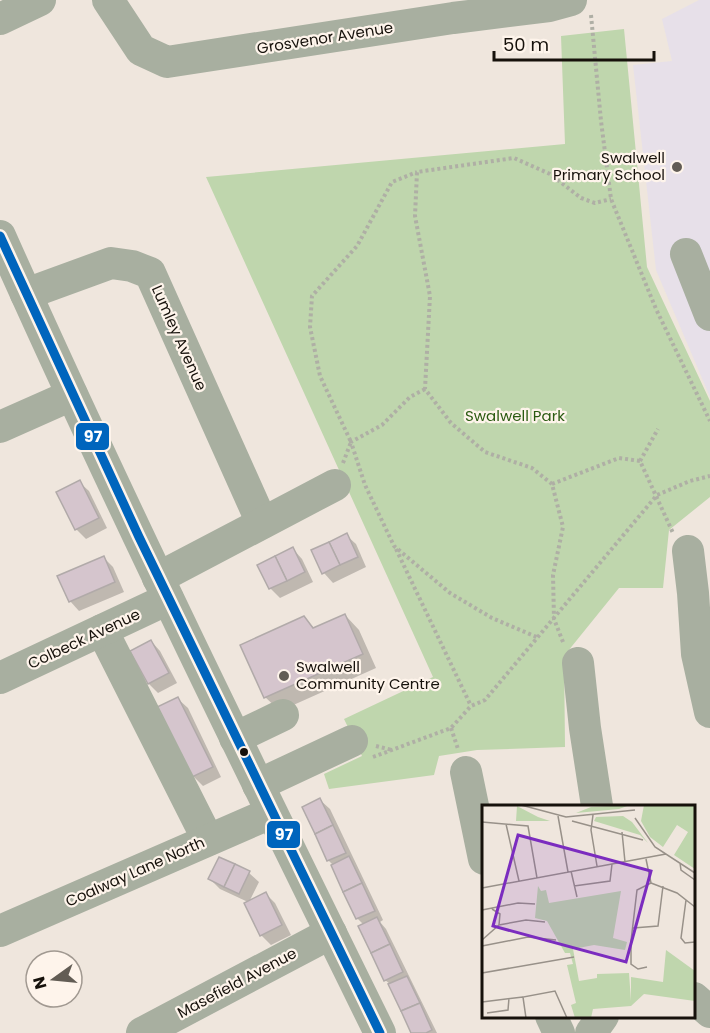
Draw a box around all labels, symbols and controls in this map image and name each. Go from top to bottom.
street label: Grosvenor Avenue [255,16,394,59]
scale bar [494,24,654,62]
text: 50 m [503,32,549,57]
place label: Swalwell Primary School [553,147,665,185]
marker: Swalwell Primary School [670,160,684,174]
street label: Lumley Avenue [147,282,212,394]
park label: Swalwell Park [465,405,565,426]
line badge: 97 [75,422,110,451]
text: 97 [84,425,103,448]
street label: Colbeck Avenue [24,603,143,674]
place label: Swalwell Community Centre [296,656,440,694]
marker: Swalwell Community Centre [277,669,291,683]
unlabelled marker [238,746,250,758]
inset map [482,805,695,1018]
line badge: 97 [266,820,301,849]
text: 97 [275,823,294,846]
street label: Coalway Lane North [62,831,208,912]
street label: Masefield Avenue [173,942,300,1023]
north arrow [24,949,84,1009]
text: N [27,974,53,992]

